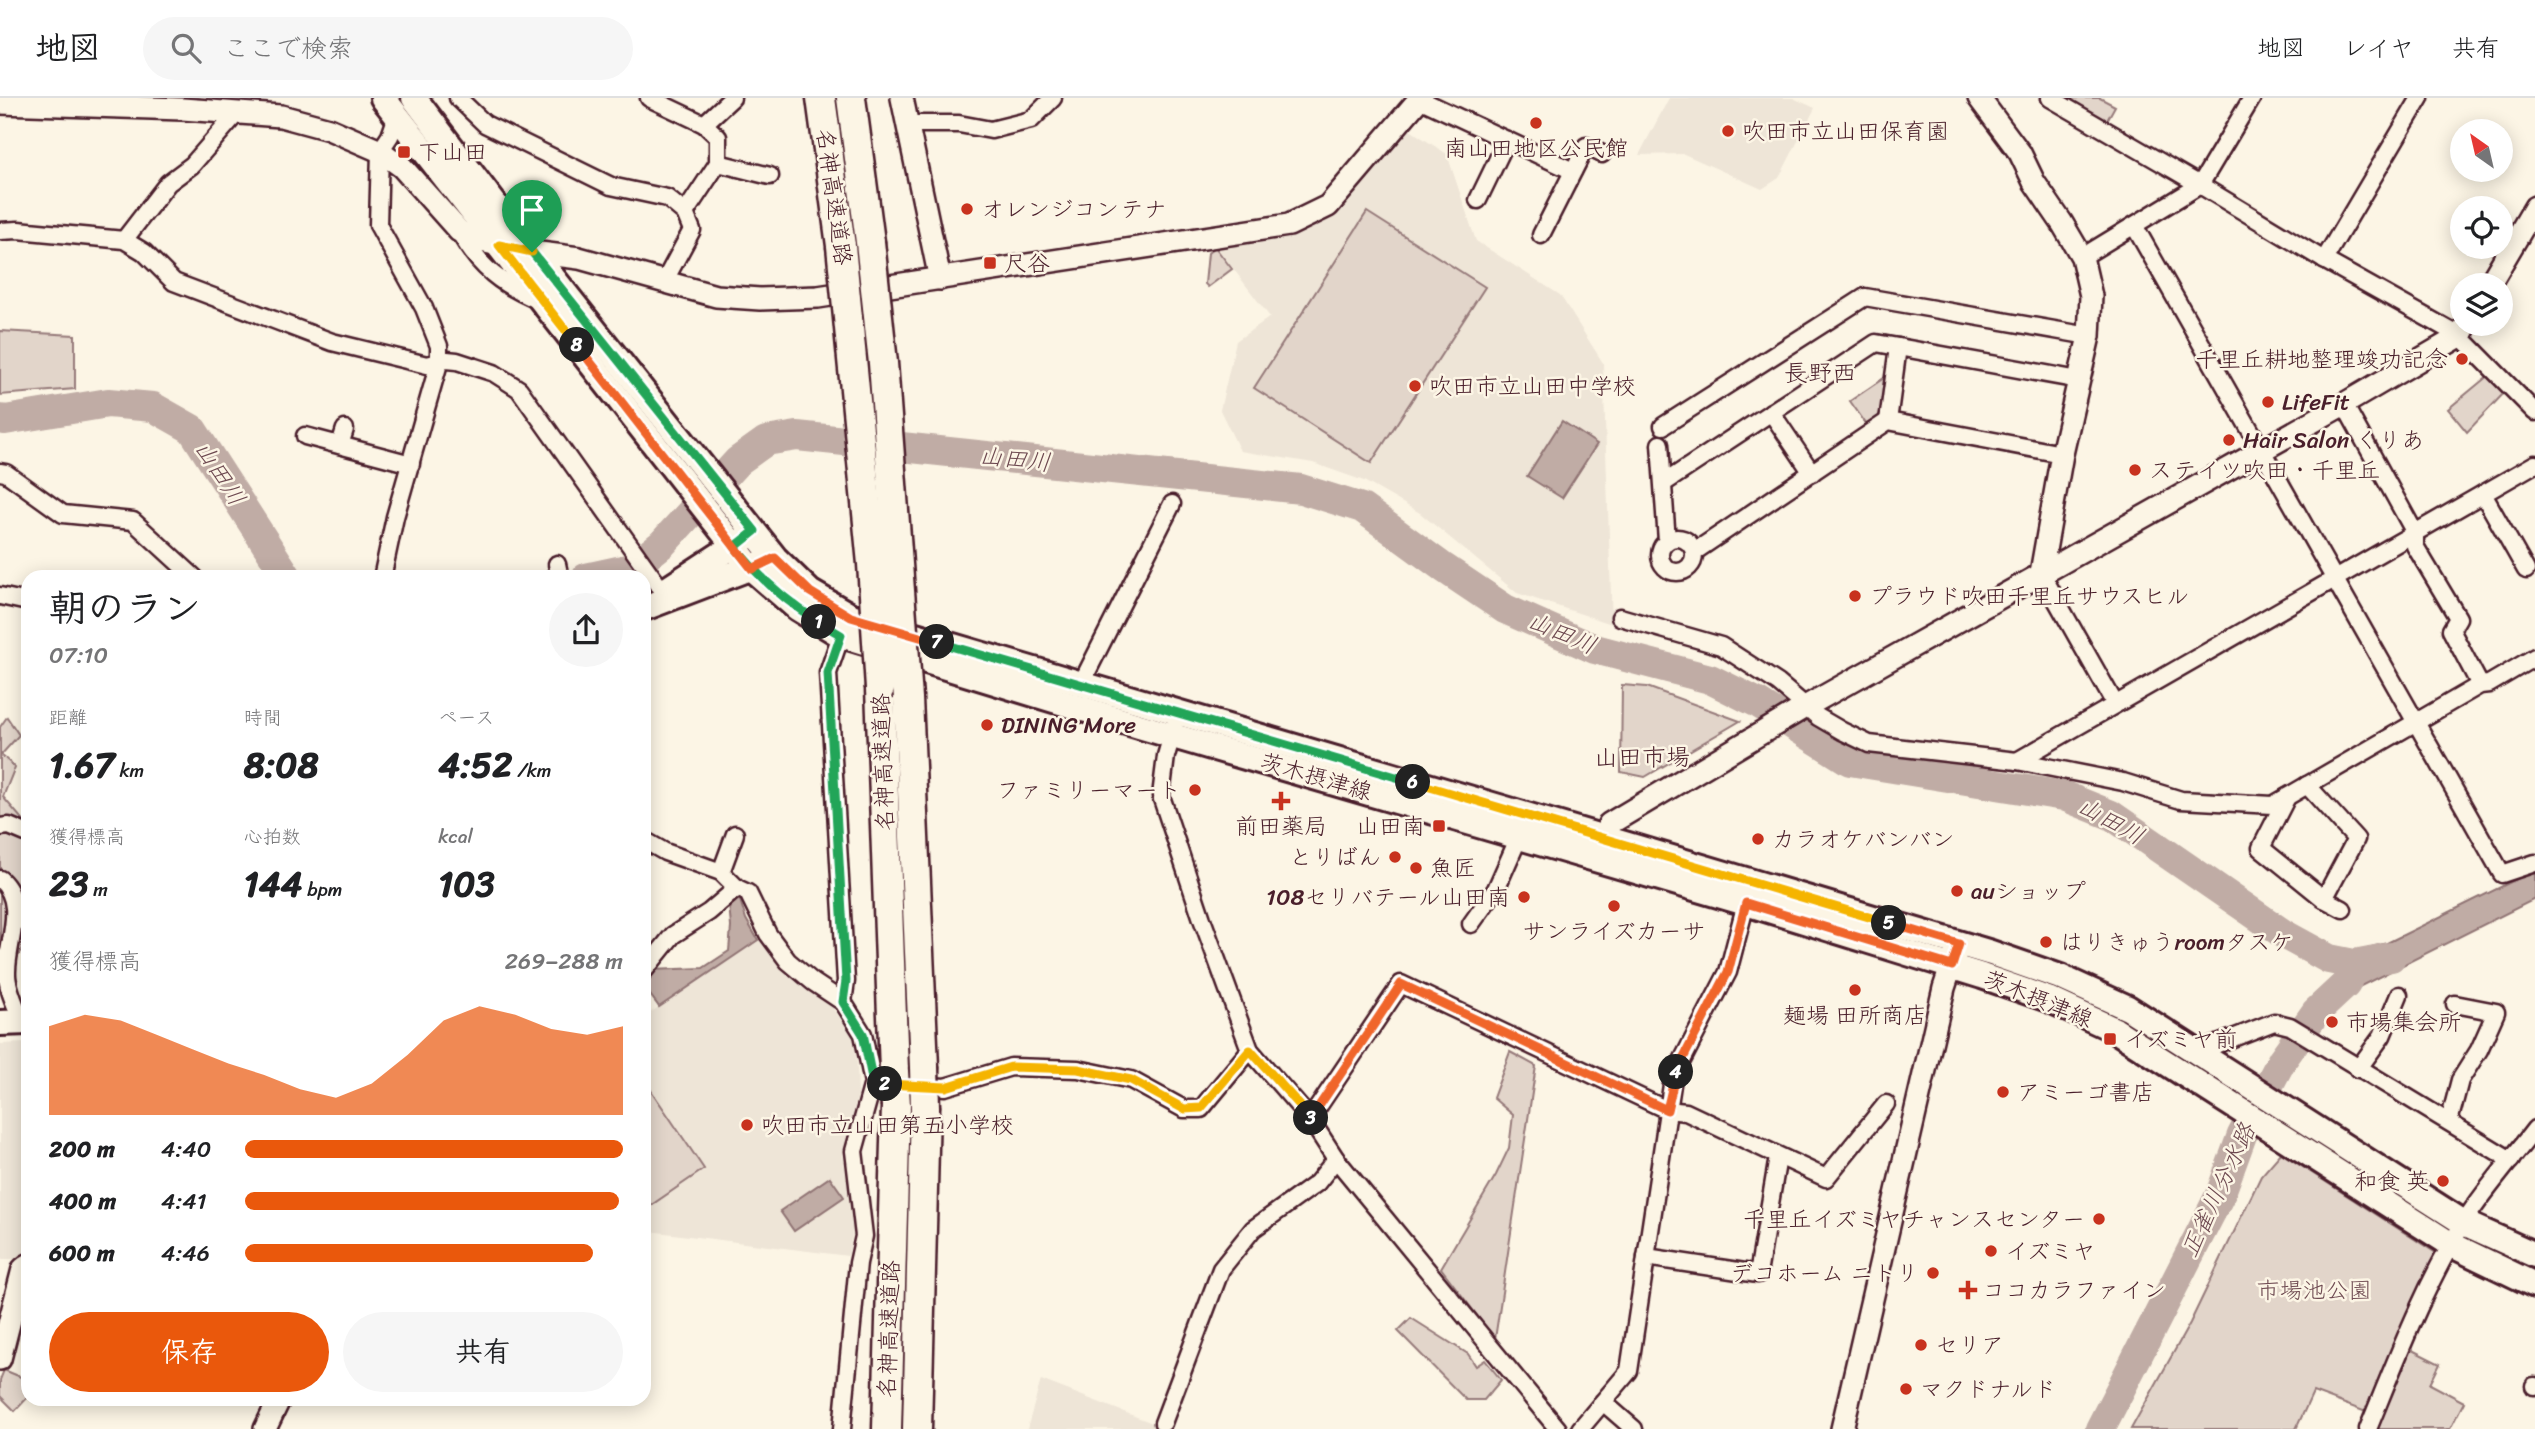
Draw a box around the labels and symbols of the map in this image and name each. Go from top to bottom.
place label: 吹田市立山田保育園 [1742,111,1949,152]
marker: 南山田地区公民館 [1528,115,1544,131]
north arrow [2450,119,2513,182]
marker: 吹田市立山田保育園 [1720,123,1736,139]
street label: 名神高速道路 [804,126,864,268]
place label: 南山田地区公民館 [1444,128,1628,169]
place label: 下山田 [418,132,487,173]
marker: 下山田 [396,144,412,160]
pin [502,180,562,252]
place label: オレンジコンテナ [981,189,1166,230]
marker: オレンジコンテナ [959,201,975,217]
place label: 尺谷 [1004,243,1050,284]
marker: 尺谷 [982,255,998,271]
pin: 8 [560,328,594,362]
place label: 千里丘耕地整理竣功記念 [2195,339,2448,380]
marker: 千里丘耕地整理竣功記念 [2454,351,2470,367]
district label: 長野西 [1784,352,1856,394]
place label: 吹田市立山田中学校 [1429,366,1636,407]
marker: 吹田市立山田中学校 [1407,378,1423,394]
place label: LifeFit [2282,382,2350,423]
marker: LifeFit [2260,394,2276,410]
place label: Hair Salon くりあ [2243,420,2424,461]
water label: 山田川 [183,431,257,515]
marker: Hair Salon くりあ [2221,432,2237,448]
water label: 山田川 [977,434,1053,484]
place label: ステイツ吹田・千里丘 [2149,450,2380,491]
marker: ステイツ吹田・千里丘 [2127,462,2143,478]
place label: プラウド吹田千里丘サウスヒル [1869,576,2189,617]
marker: プラウド吹田千里丘サウスヒル [1847,588,1863,604]
water label: 山田川 [1521,600,1603,666]
pin: 1 [802,604,836,640]
pin: 7 [920,624,954,660]
street label: 名神高速道路 [860,692,906,832]
place label: DINING More [1001,705,1136,746]
marker: DINING More [979,717,995,733]
district label: 山田市場 [1594,736,1690,778]
street label: 茨木摂津線 [1255,741,1377,813]
pin: 6 [1396,764,1430,800]
place label: ファミリーマート [997,770,1181,811]
marker: ファミリーマート [1187,782,1203,798]
water label: 山田川 [2069,785,2153,857]
marker: 前田薬局 [1273,793,1289,809]
place label: 前田薬局 [1235,806,1327,847]
place label: 山田南 [1356,806,1425,847]
marker: 山田南 [1431,818,1447,834]
place label: カラオケバンバン [1772,819,1955,860]
marker: カラオケバンバン [1750,831,1766,847]
place label: とりばん [1289,837,1381,878]
place label: 魚匠 [1430,848,1476,889]
marker: とりばん [1387,849,1403,865]
marker: 魚匠 [1408,860,1424,876]
place label: auショップ [1971,871,2086,912]
place label: 108セリバテール山田南 [1266,877,1510,918]
marker: auショップ [1949,883,1965,899]
marker: 108セリバテール山田南 [1516,889,1532,905]
marker: サンライズカーサ [1606,898,1622,914]
pin: 5 [1871,906,1906,940]
place label: サンライズカーサ [1522,911,1706,952]
place label: はりきゅうroomタスケ [2060,922,2294,963]
marker: はりきゅうroomタスケ [2038,934,2054,950]
street label: 茨木摂津線 [1977,958,2099,1040]
marker: 麺場 田所商店 [1847,982,1863,998]
place label: 麺場 田所商店 [1783,995,1927,1036]
place label: 市場集会所 [2346,1002,2461,1043]
marker: 市場集会所 [2324,1014,2340,1030]
place label: イズミヤ前 [2124,1019,2238,1060]
marker: イズミヤ前 [2102,1031,2118,1047]
pin: 4 [1658,1054,1694,1090]
pin: 2 [868,1066,903,1102]
place label: アミーゴ書店 [2017,1072,2155,1113]
marker: アミーゴ書店 [1995,1084,2011,1100]
pin: 3 [1294,1100,1328,1136]
place label: 吹田市立山田第五小学校 [761,1105,1014,1146]
water label: 正雀川分水路 [2169,1114,2268,1264]
marker: 吹田市立山田第五小学校 [739,1117,755,1133]
place label: 和食 英 [2354,1161,2429,1202]
marker: 和食 英 [2435,1173,2451,1189]
place label: 千里丘イズミヤチャンスセンター [1743,1199,2085,1240]
marker: 千里丘イズミヤチャンスセンター [2091,1211,2107,1227]
place label: イズミヤ [2005,1231,2096,1272]
marker: イズミヤ [1983,1243,1999,1259]
place label: デコホーム ニトリ [1730,1253,1919,1294]
street label: 名神高速道路 [866,1259,912,1399]
marker: デコホーム ニトリ [1925,1265,1941,1281]
place label: ココカラファイン [1982,1270,2166,1311]
park label: 市場池公園 [2257,1270,2372,1311]
marker: ココカラファイン [1960,1282,1976,1298]
place label: セリア [1935,1325,2004,1366]
marker: セリア [1913,1337,1929,1353]
place label: マクドナルド [1920,1369,2056,1410]
marker: マクドナルド [1898,1381,1914,1397]

